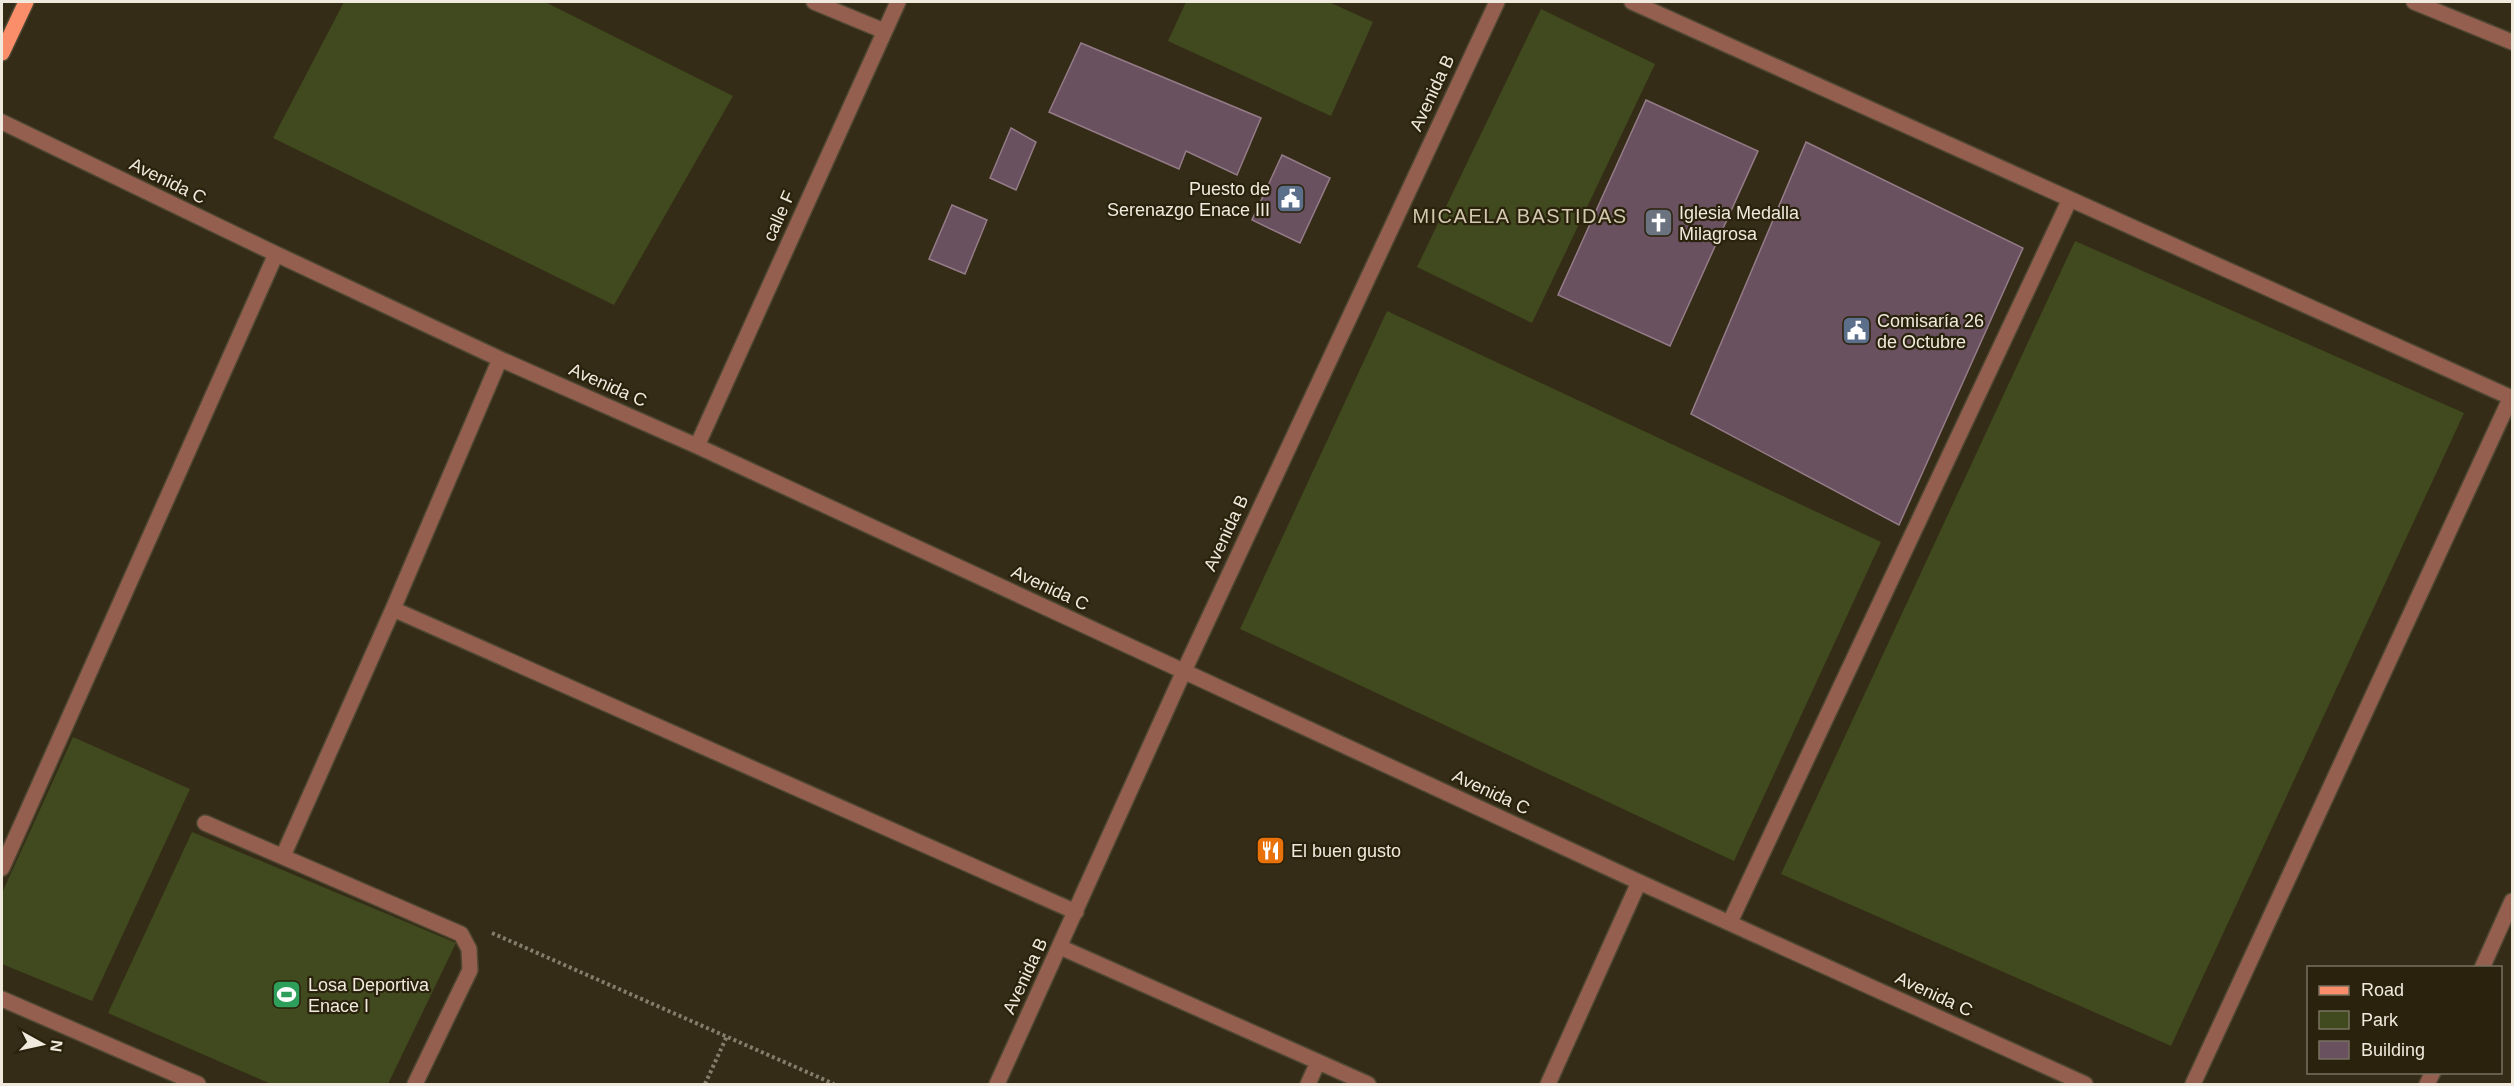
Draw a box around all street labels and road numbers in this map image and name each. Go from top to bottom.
street label: Avenida B [1406,52,1458,134]
street label: Avenida C [126,154,210,208]
street label: calle F [759,188,799,244]
street label: Avenida C [566,359,650,411]
street label: Avenida B [1200,492,1252,574]
street label: Avenida C [1008,561,1092,615]
street label: Avenida C [1449,765,1533,819]
street label: Avenida B [999,935,1051,1017]
street label: Avenida C [1892,967,1976,1021]

